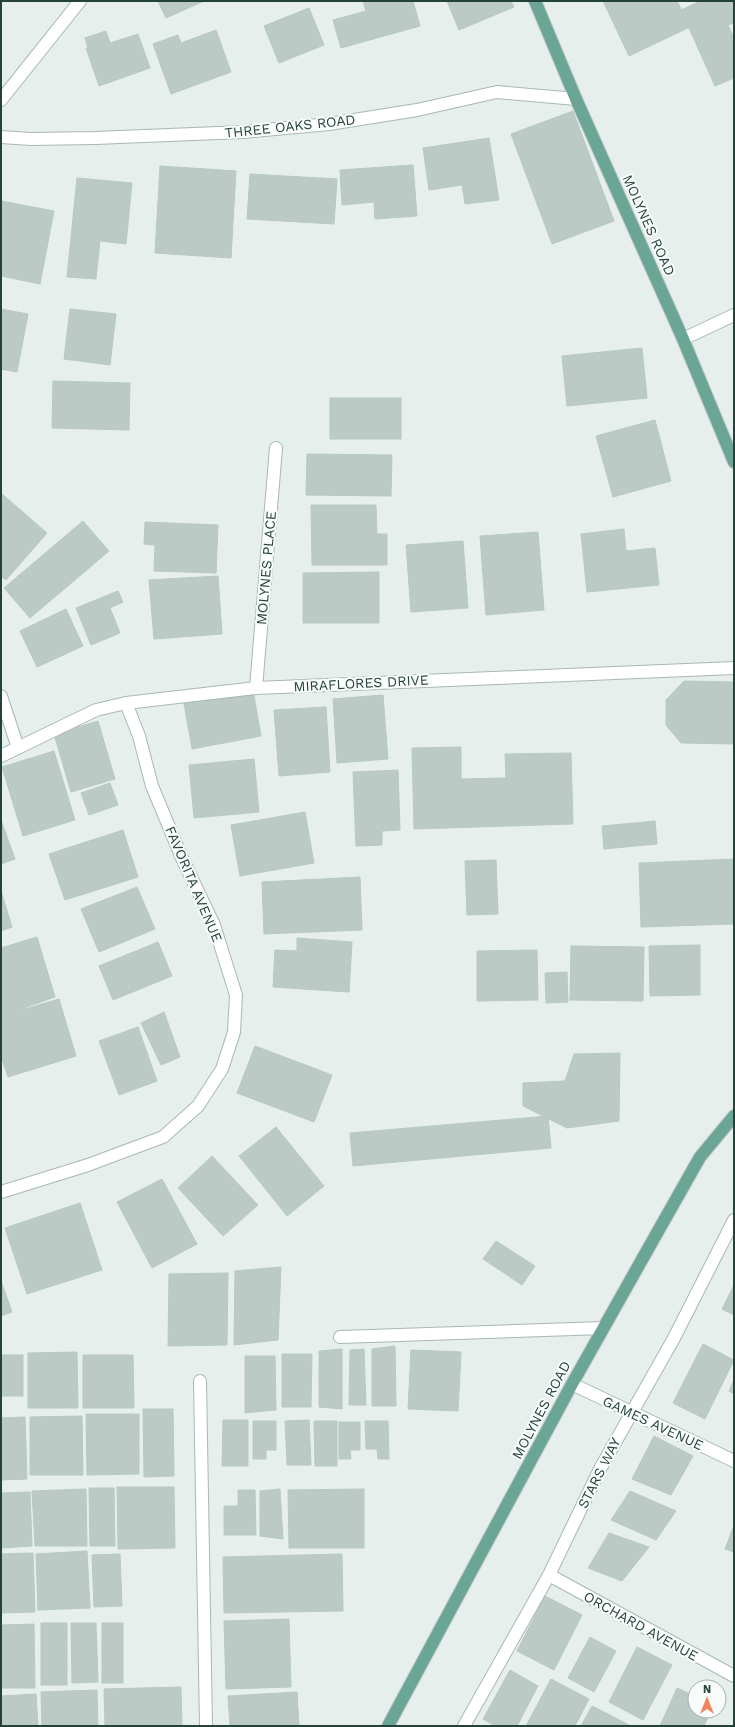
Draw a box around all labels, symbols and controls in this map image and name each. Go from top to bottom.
street label: THREE OAKS ROAD [224,111,356,141]
street label: MOLYNES ROAD [620,172,678,278]
street label: MOLYNES PLACE [253,510,279,626]
street label: MIRAFLORES DRIVE [293,671,429,695]
street label: FAVORITA AVENUE [162,824,226,944]
street label: MOLYNES ROAD [508,1358,574,1462]
street label: GAMES AVENUE [600,1393,706,1453]
street label: STARS WAY [574,1435,624,1511]
street label: ORCHARD AVENUE [581,1588,701,1664]
north arrow [687,1679,727,1719]
text: N [703,1683,711,1696]

